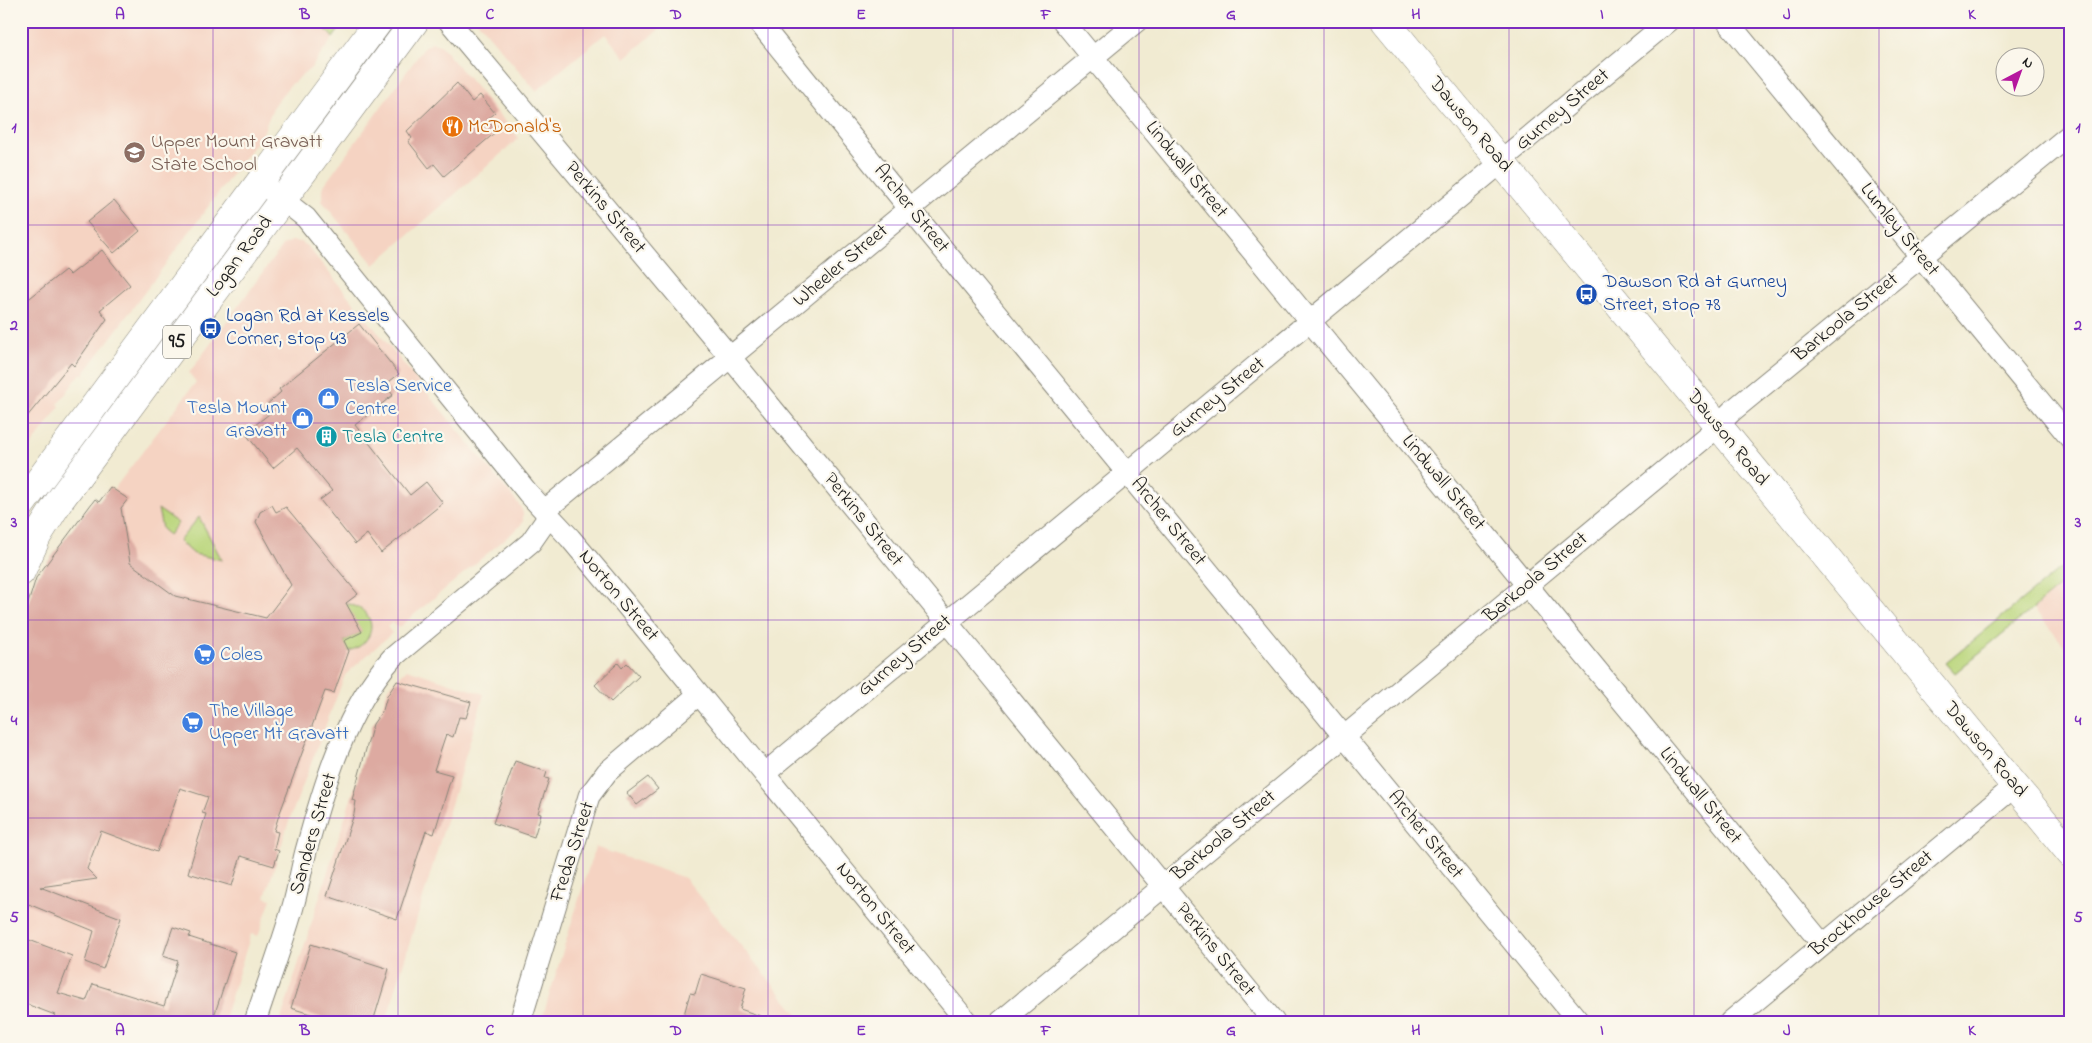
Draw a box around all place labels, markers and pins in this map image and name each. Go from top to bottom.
place label: McDonald's [468,113,562,142]
restaurant icon: McDonald's [440,115,464,139]
place label: Upper Mount Gravatt State School [151,128,323,180]
school or university icon: Upper Mount Gravatt State School [123,141,147,165]
place label: Dawson Rd at Gurney Street, stop 78 [1602,268,1787,320]
bus stop icon: Dawson Rd at Gurney Street, stop 78 [1575,282,1599,306]
place label: Logan Rd at Kessels Corner, stop 43 [226,302,390,354]
bus stop icon: Logan Rd at Kessels Corner, stop 43 [198,316,222,340]
place label: Tesla Service Centre [345,372,452,424]
shop icon: Tesla Service Centre [317,386,341,410]
place label: Tesla Mount Gravatt [187,394,287,446]
shop icon: Tesla Mount Gravatt [291,407,315,431]
place label: Tesla Centre [342,423,443,452]
building icon: Tesla Centre [314,425,338,449]
place label: Coles [220,641,263,670]
supermarket icon: Coles [192,643,216,667]
place label: The Village Upper Mt Gravatt [209,697,349,749]
supermarket icon: The Village Upper Mt Gravatt [181,711,205,735]

